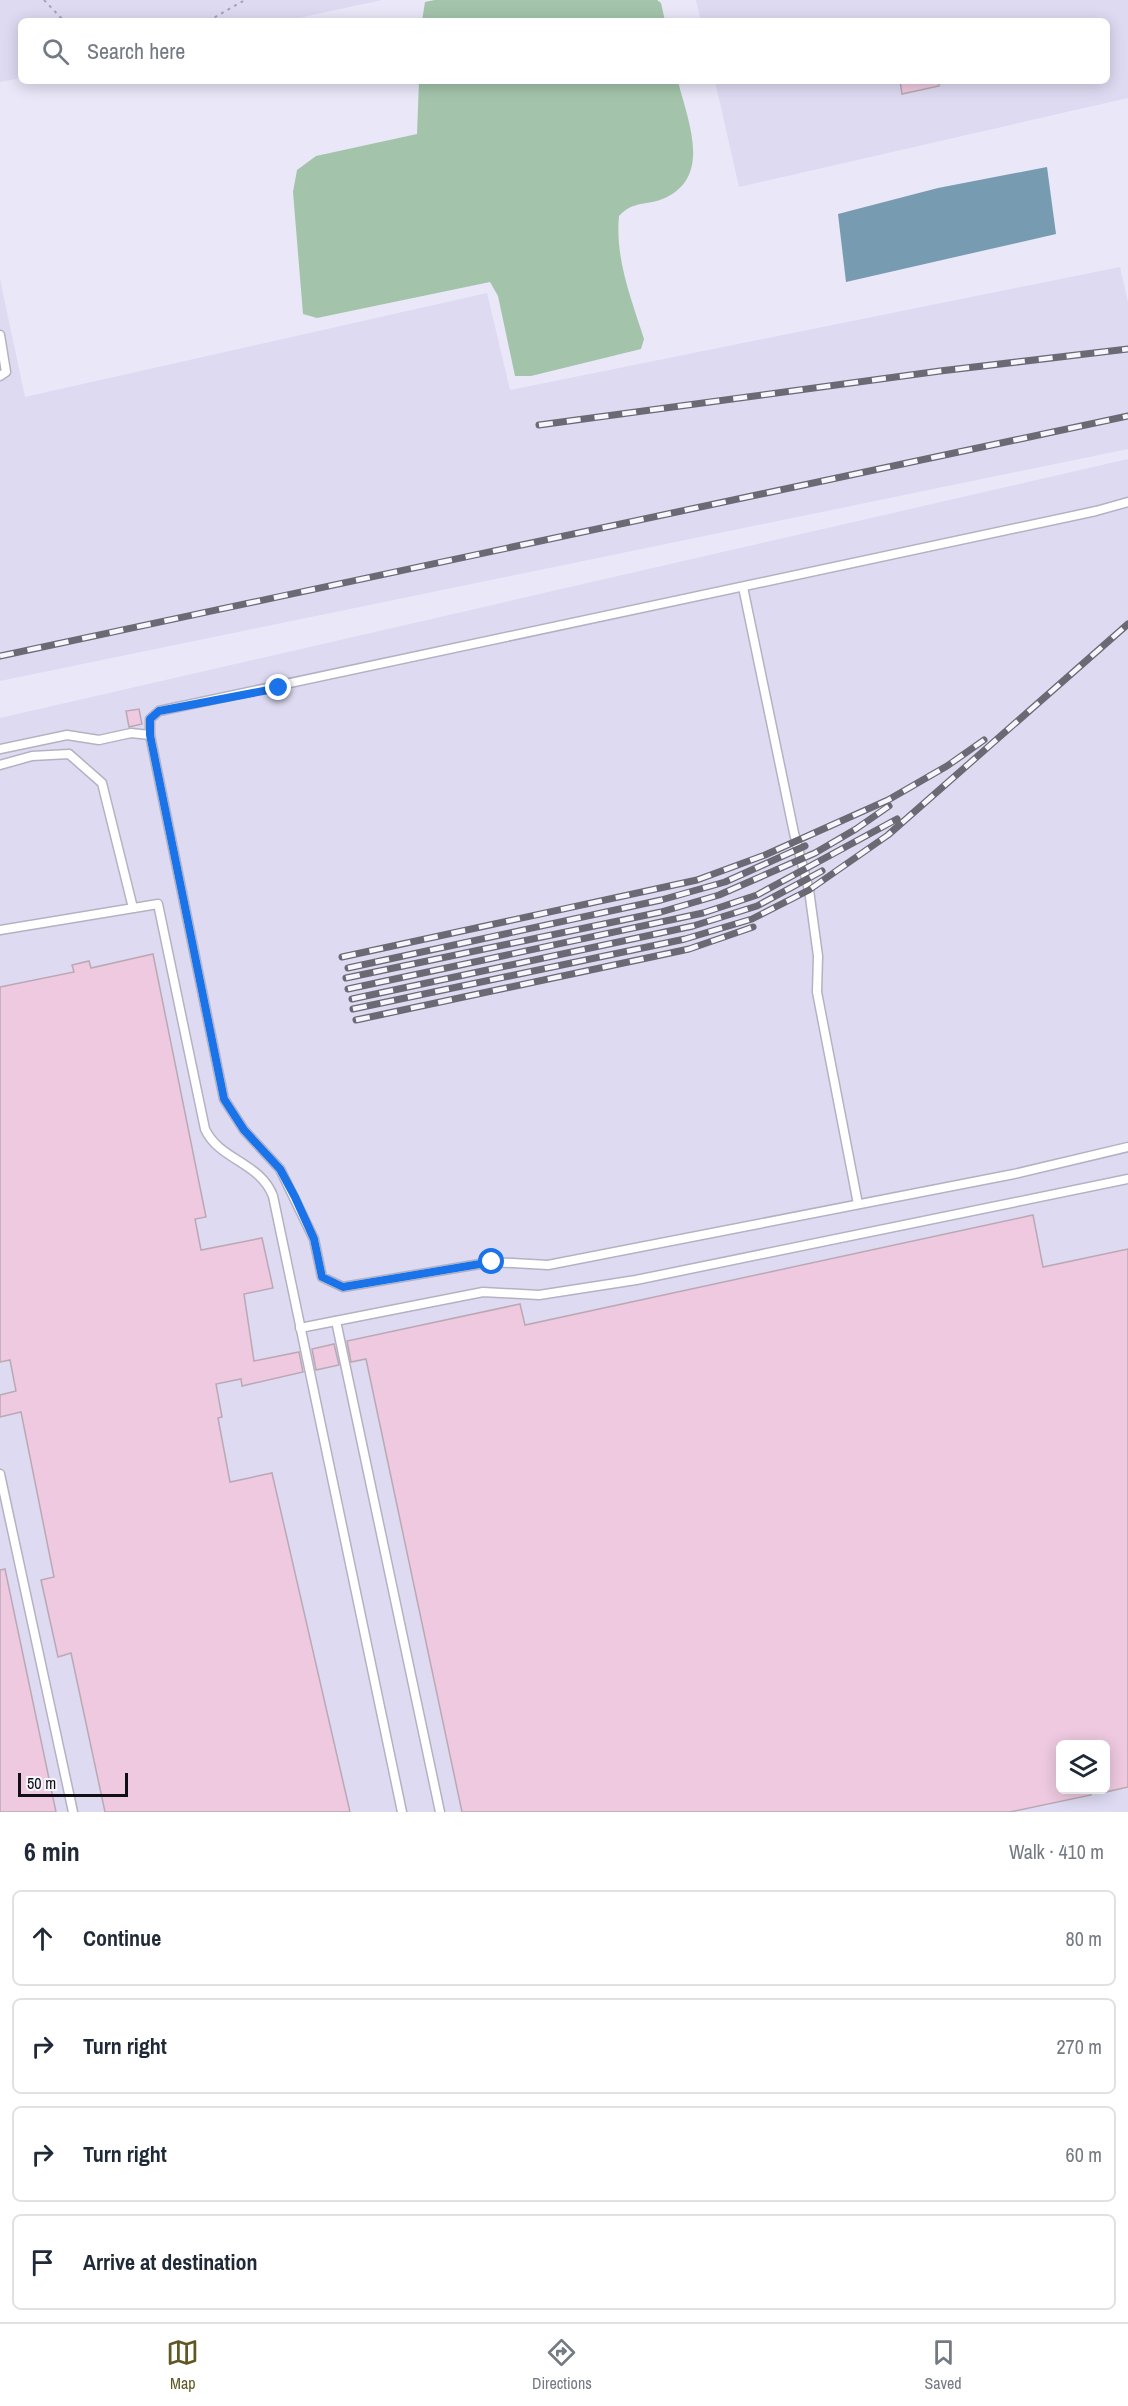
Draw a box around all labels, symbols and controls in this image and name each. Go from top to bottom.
search box [18,18,1110,84]
icon: search [39,35,72,68]
text: Search here [87,36,185,66]
route end [265,674,291,700]
route start [478,1248,504,1274]
map controls [1056,1740,1110,1794]
button: layers [1056,1740,1110,1794]
scale bar [18,1770,128,1798]
text: 50 m [27,1772,56,1794]
text: 6 min [24,1834,80,1869]
text: Walk · 410 m [1009,1838,1104,1865]
icon: ahead [26,1922,59,1955]
text: Continue [83,1923,161,1953]
text: 80 m [1066,1925,1102,1952]
icon: right [26,2030,59,2063]
text: Turn right [83,2031,167,2061]
text: 270 m [1056,2033,1102,2060]
icon: right [26,2138,59,2171]
text: Turn right [83,2139,167,2169]
text: 60 m [1066,2141,1102,2168]
icon: arrive [26,2246,59,2279]
text: Arrive at destination [83,2247,257,2277]
tab: Map [166,2336,199,2394]
tab: Directions [532,2336,592,2394]
tab: Saved [924,2336,962,2394]

